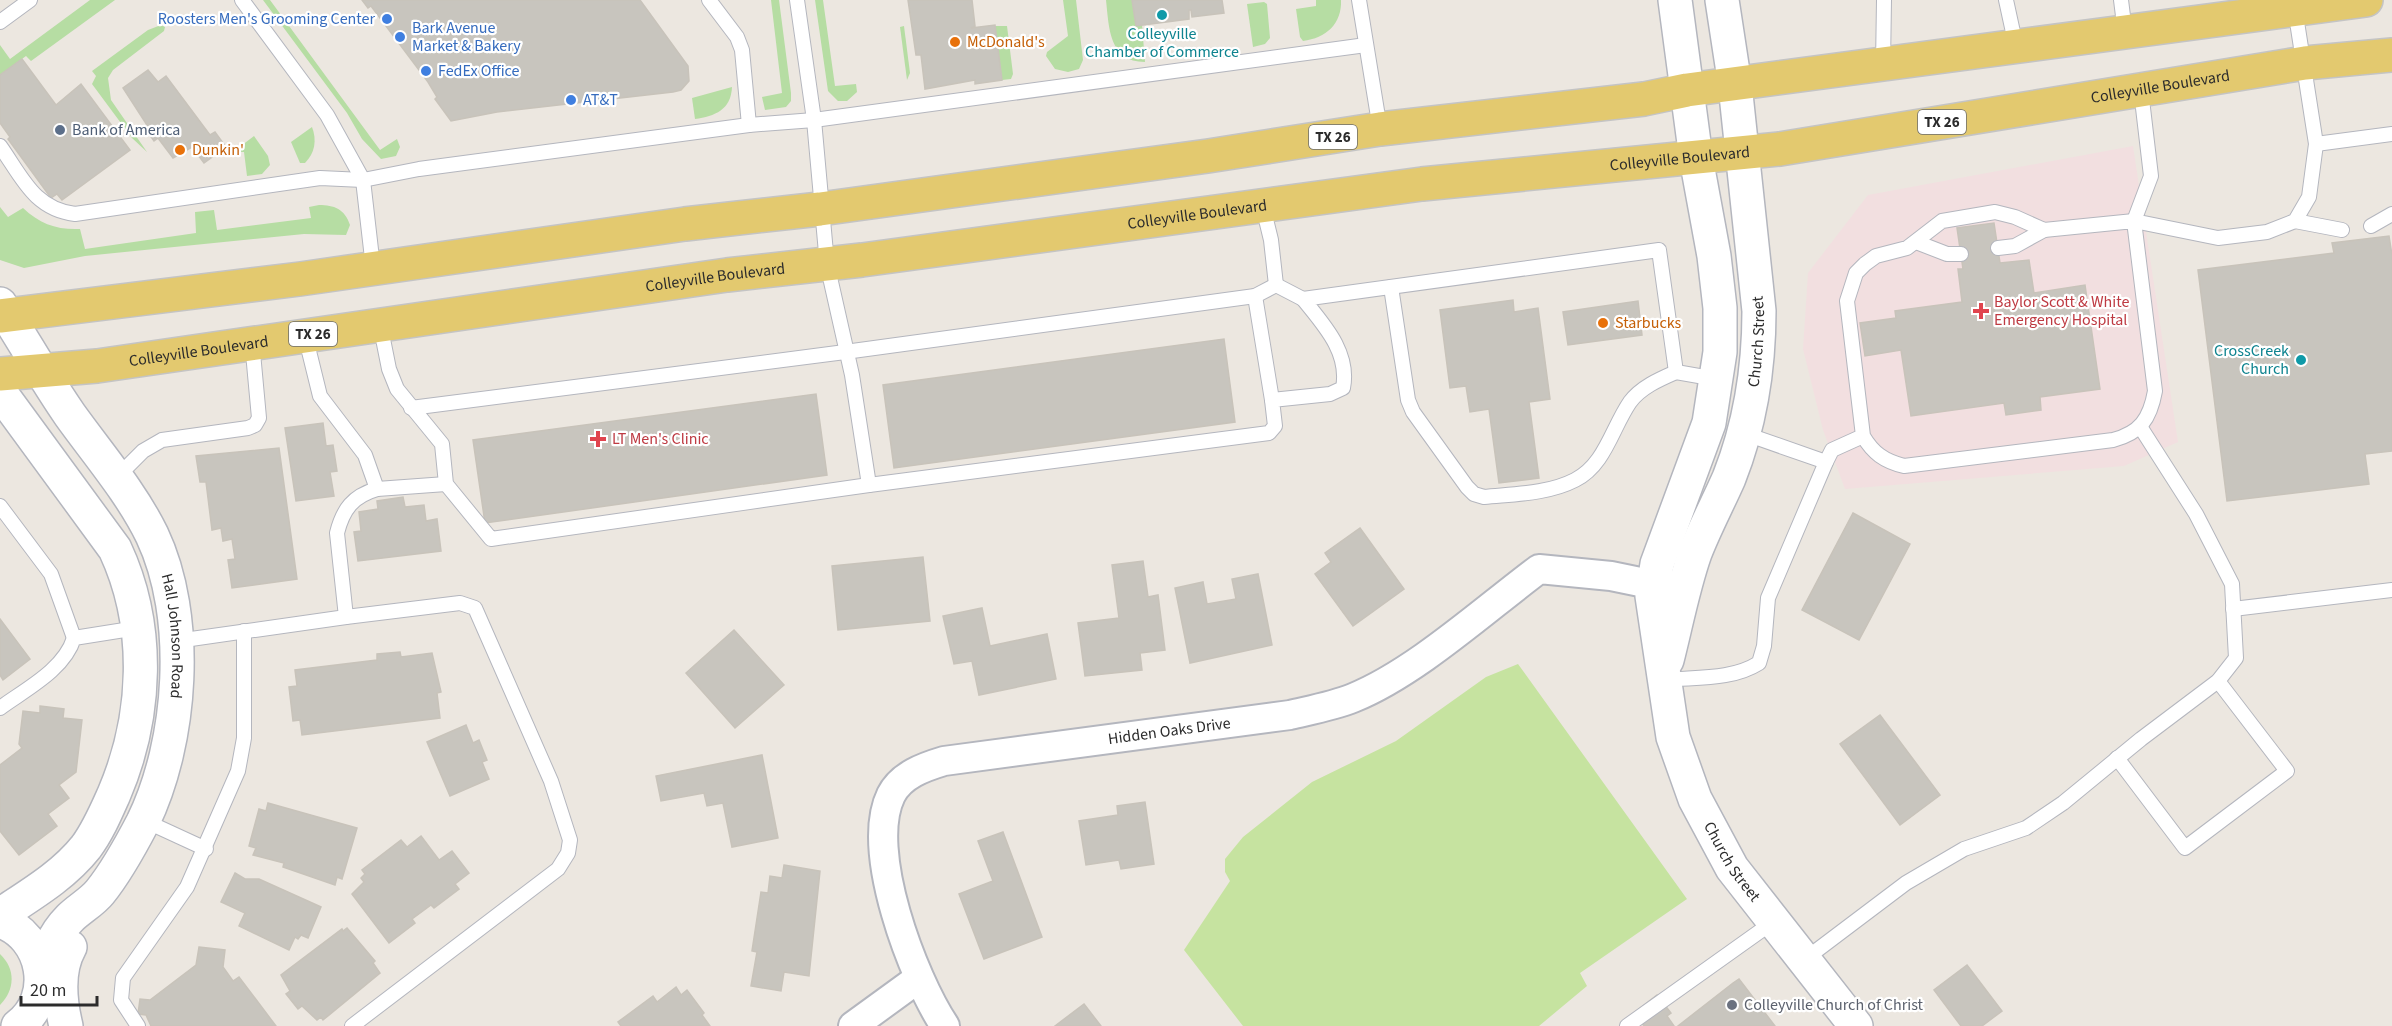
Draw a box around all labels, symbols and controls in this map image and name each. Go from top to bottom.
place label: Roosters Men's Grooming Center [158,8,375,30]
marker: Colleyville Chamber of Commerce [1155,8,1169,22]
marker: Roosters Men's Grooming Center [380,12,394,26]
place label: Bark Avenue Market & Bakery [412,17,521,57]
place label: Colleyville Chamber of Commerce [1085,23,1239,63]
marker: Bark Avenue Market & Bakery [393,30,407,44]
place label: McDonald's [967,31,1045,53]
marker: McDonald's [948,35,962,49]
place label: FedEx Office [438,60,520,82]
marker: FedEx Office [419,64,433,78]
street label: Colleyville Boulevard [2089,64,2232,109]
place label: AT&T [583,89,618,111]
marker: AT&T [564,93,578,107]
road number: TX 26 [1918,110,1966,134]
place label: Bank of America [72,119,180,141]
marker: Bank of America [53,123,67,137]
road number: TX 26 [1309,125,1357,149]
place label: Dunkin' [192,139,244,161]
street label: Colleyville Boulevard [1609,141,1751,177]
marker: Dunkin' [173,143,187,157]
street label: Colleyville Boulevard [1126,194,1268,235]
street label: Colleyville Boulevard [644,258,786,298]
place label: Baylor Scott & White Emergency Hospital [1994,291,2129,331]
street label: Church Street [1742,294,1770,389]
marker: Baylor Scott & White Emergency Hospital [1972,302,1990,320]
place label: Starbucks [1615,312,1682,334]
marker: Starbucks [1596,316,1610,330]
road number: TX 26 [289,322,337,346]
street label: Colleyville Boulevard [127,330,270,372]
place label: CrossCreek Church [2214,340,2289,380]
marker: CrossCreek Church [2294,353,2308,367]
place label: LT Men's Clinic [612,428,709,450]
marker: LT Men's Clinic [589,430,607,448]
street label: Hall Johnson Road [156,571,188,699]
street label: Hidden Oaks Drive [1107,712,1232,750]
street label: Church Street [1698,818,1766,907]
scale bar [21,969,98,1007]
text: 20 m [30,978,66,1003]
place label: Colleyville Church of Christ [1744,994,1924,1016]
marker: Colleyville Church of Christ [1725,998,1739,1012]

